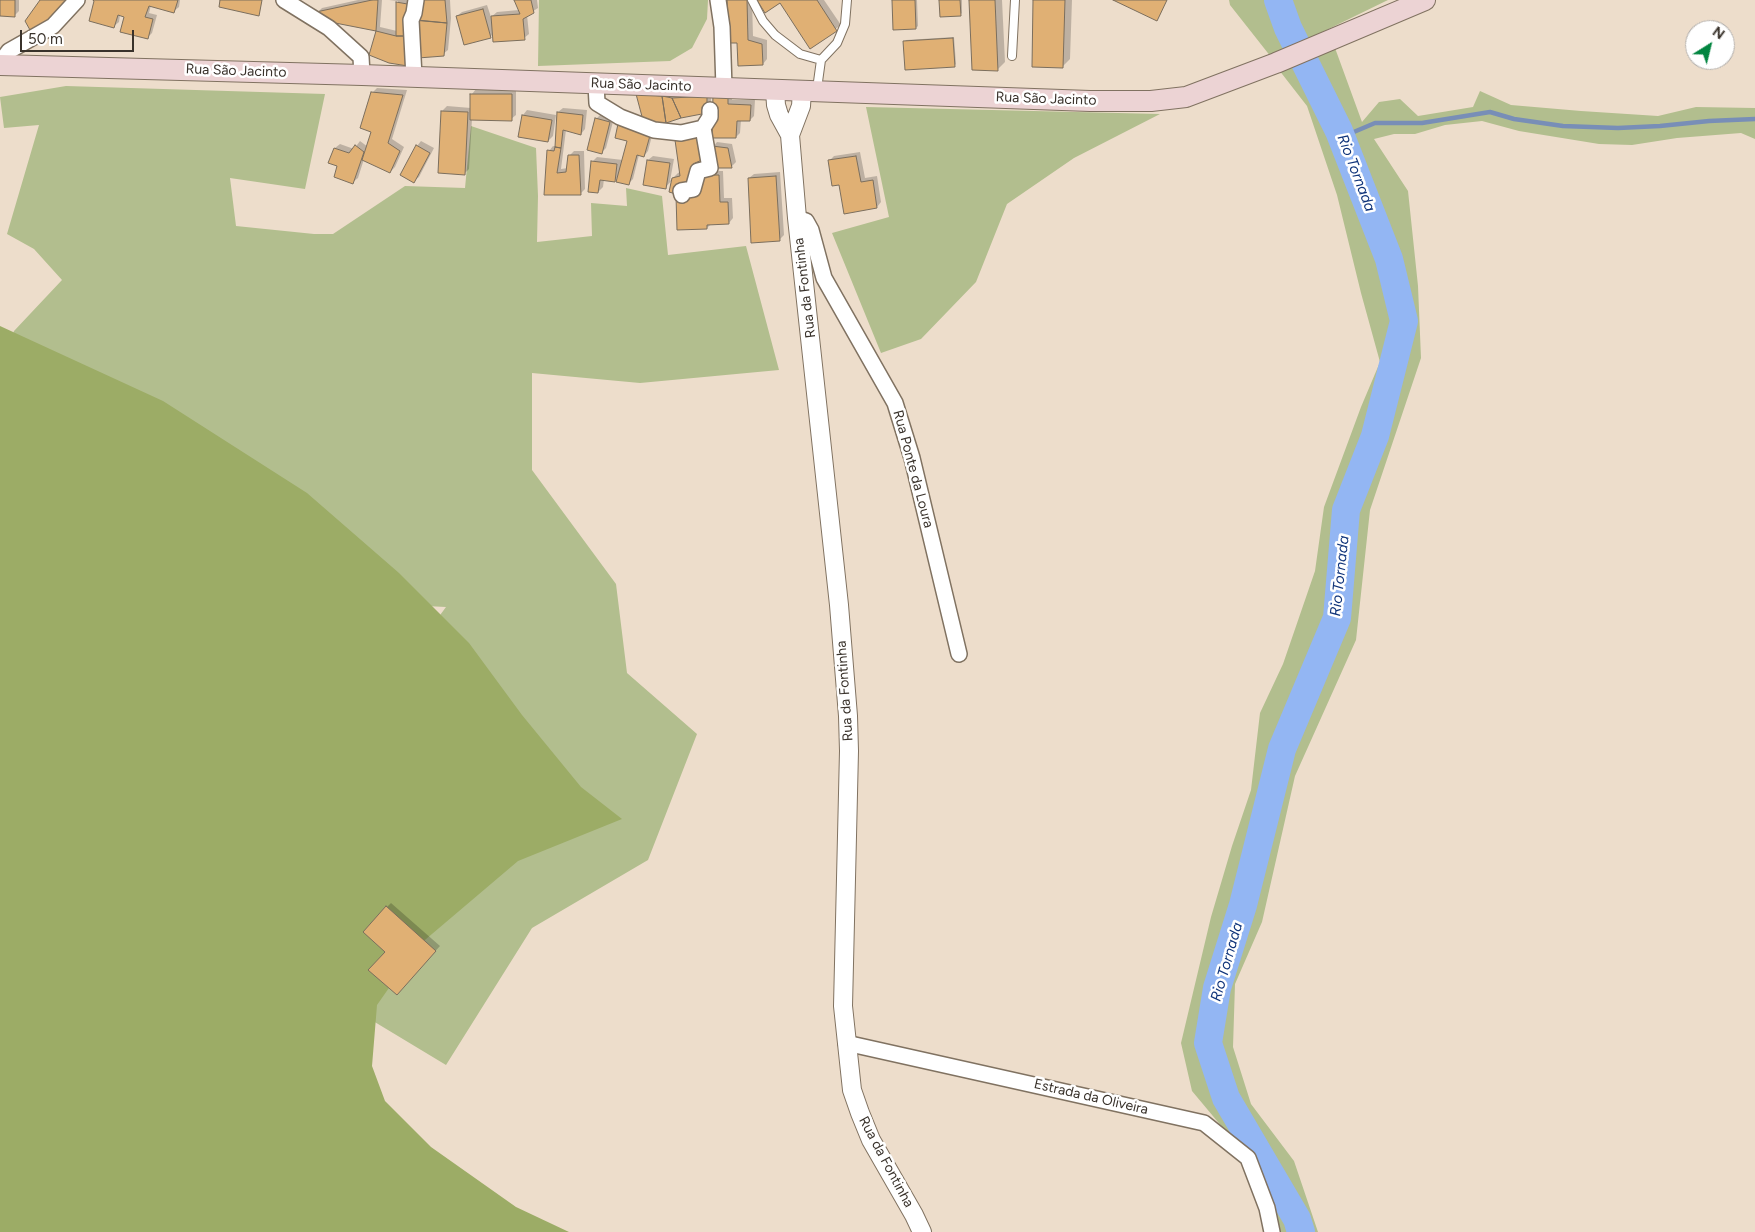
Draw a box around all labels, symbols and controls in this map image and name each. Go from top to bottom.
scale bar [22,20,136,52]
north arrow [1685,20,1735,70]
text: N [1709,23,1728,43]
text: 50 m [28,30,63,48]
street label: Rua São Jacinto [185,61,287,81]
street label: Rua São Jacinto [590,75,692,95]
street label: Rua São Jacinto [995,89,1097,109]
water label: Rio Tornada [1333,132,1379,214]
street label: Rua da Fontinha [791,237,819,339]
street label: Rua Ponte da Loura [889,408,937,530]
water label: Rio Tornada [1327,535,1353,617]
street label: Rua da Fontinha [833,640,857,742]
water label: Rio Tornada [1207,920,1247,1004]
street label: Estrada da Oliveira [1032,1076,1150,1118]
street label: Rua da Fontinha [855,1114,917,1210]

